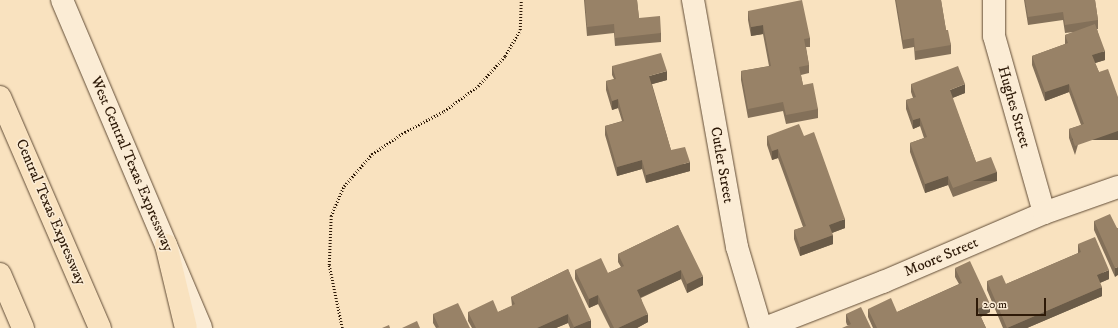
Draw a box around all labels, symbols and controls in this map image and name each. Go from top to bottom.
street label: Hughes Street [994,64,1034,150]
street label: West Central Texas Expressway [87,74,177,254]
street label: Cutler Street [706,126,738,204]
street label: Central Texas Expressway [12,136,90,288]
street label: Moore Street [901,233,981,281]
scale bar [978,290,1048,316]
text: 20 m [983,297,1007,312]

